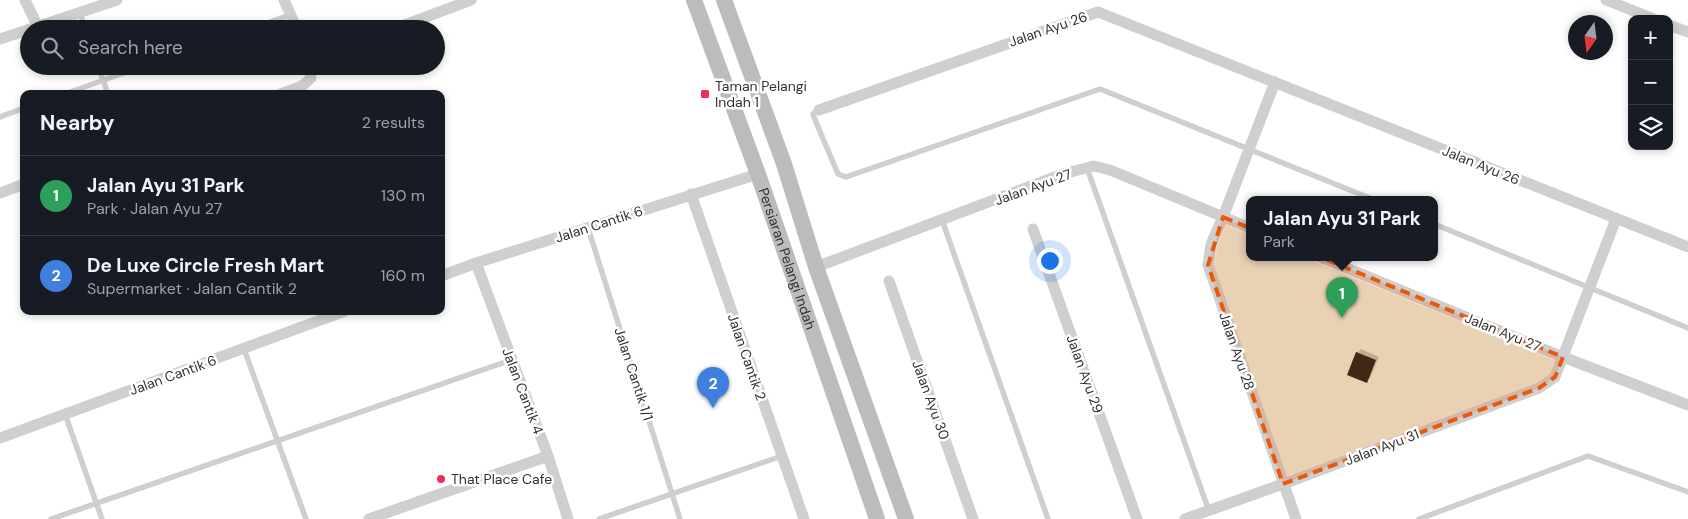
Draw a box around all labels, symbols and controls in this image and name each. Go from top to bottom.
street label: Jalan Ayu 26 [1006,7,1090,51]
north arrow [1568,15,1613,60]
map controls [1628,15,1673,150]
button: + [1628,15,1673,60]
search box [20,20,445,75]
icon: search [38,34,66,62]
text: Search here [78,35,183,60]
button: − [1628,60,1673,105]
place label: Taman Pelangi Indah 1 [715,77,807,111]
marker: Taman Pelangi Indah 1 [699,88,711,100]
button: layers [1628,105,1673,150]
text: Nearby [40,109,114,137]
text: 2 results [362,112,425,133]
street label: Jalan Ayu 26 [1440,141,1522,189]
street label: Jalan Ayu 27 [992,165,1074,209]
text: Jalan Ayu 31 Park [87,173,244,198]
text: 1 [53,185,59,206]
text: 130 m [381,185,425,206]
street label: Persiaran Pelangi Indah [754,185,820,332]
popup [1246,196,1438,261]
text: Park · Jalan Ayu 27 [87,198,222,219]
street label: Jalan Cantik 6 [553,201,645,247]
text: Jalan Ayu 31 Park [1263,206,1421,231]
text: Park [1263,231,1295,252]
your location [1037,248,1063,274]
text: De Luxe Circle Fresh Mart [87,253,324,278]
text: 2 [51,265,61,286]
text: 160 m [381,265,425,286]
pin: 1 [1326,277,1358,318]
text: Supermarket · Jalan Cantik 2 [87,278,297,299]
street label: Jalan Ayu 27 [1462,309,1544,355]
street label: Jalan Ayu 28 [1215,310,1259,392]
street label: Jalan Cantik 2 [724,311,770,403]
street label: Jalan Cantik 1/1 [611,325,657,423]
street label: Jalan Ayu 29 [1063,332,1108,416]
street label: Jalan Cantik 4 [498,345,548,437]
street label: Jalan Cantik 6 [127,351,219,399]
street label: Jalan Ayu 30 [908,358,954,442]
pin: 2 [697,367,729,408]
street label: Jalan Ayu 31 [1343,425,1421,469]
place label: That Place Cafe [451,470,552,488]
marker: That Place Cafe [435,473,447,485]

